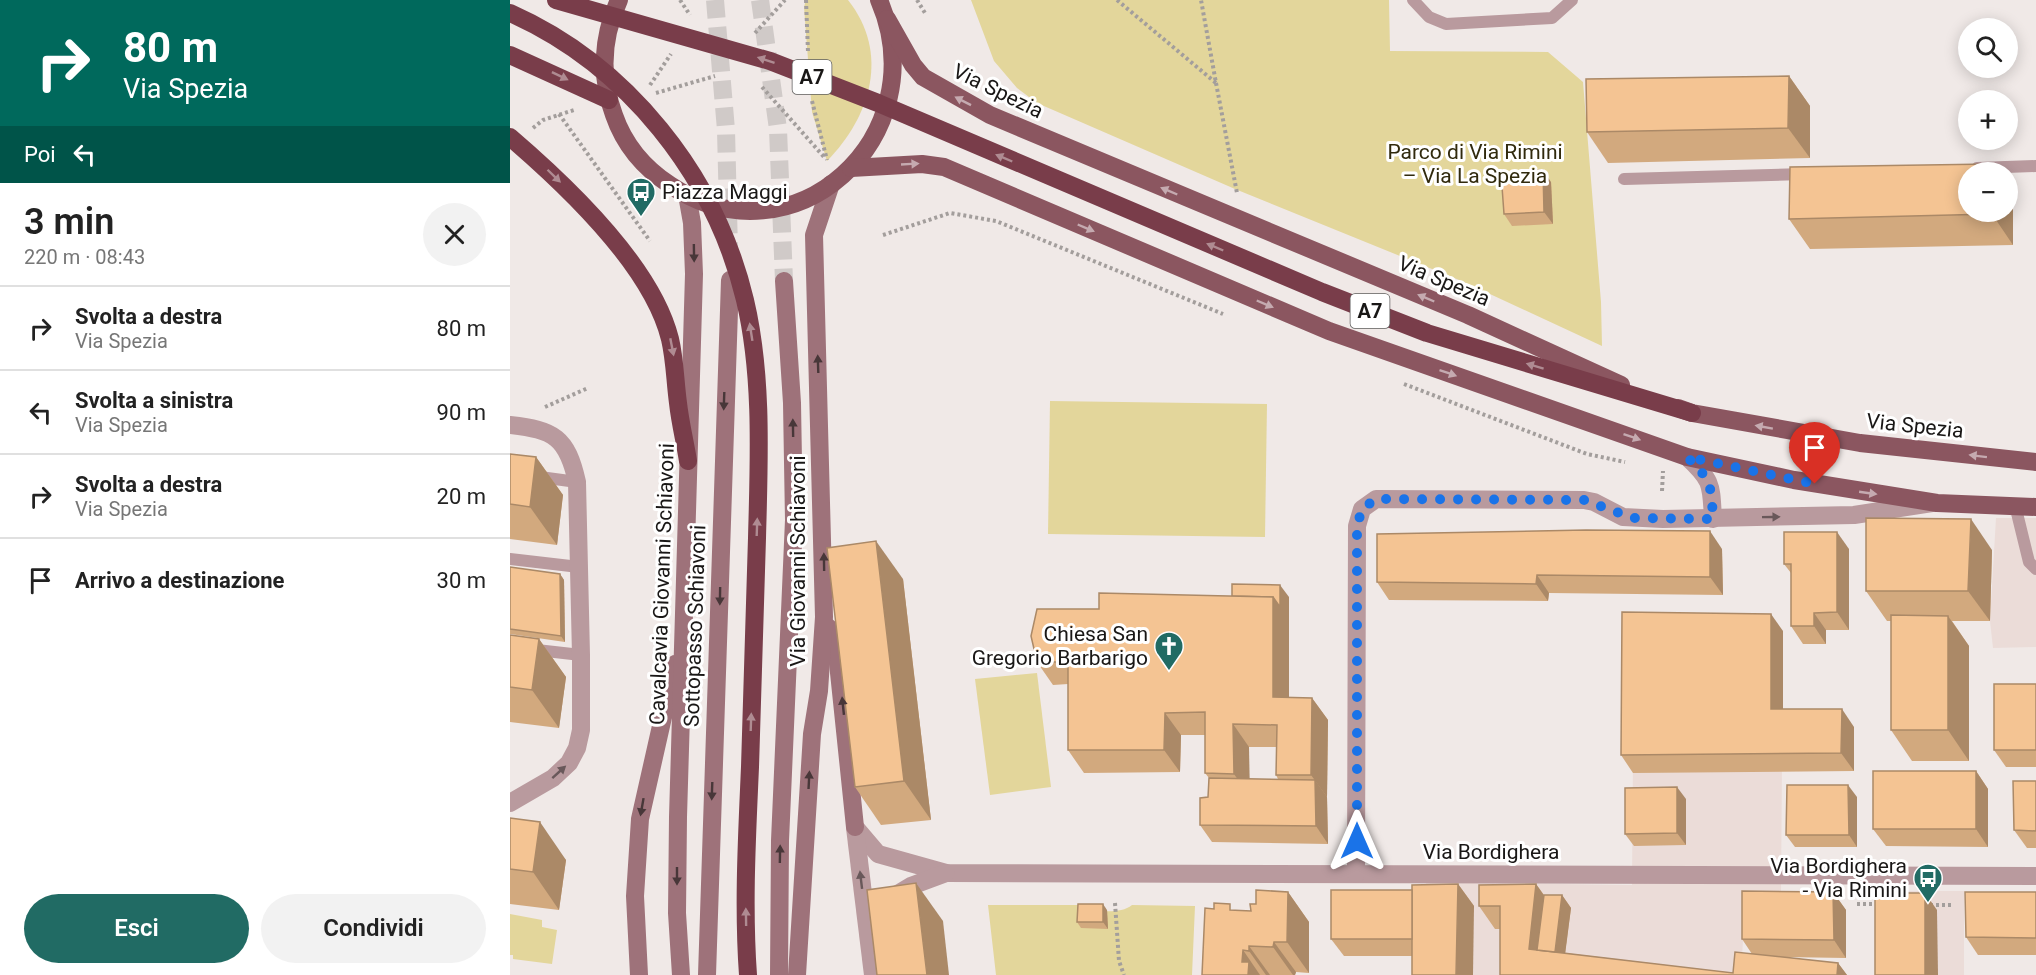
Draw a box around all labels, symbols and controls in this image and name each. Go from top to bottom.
map controls [1958,18,2018,222]
button: search [1958,18,2018,78]
text: 80 m [123,23,218,72]
icon: right [24,24,102,102]
one-way arrow [757,55,775,64]
street label: Via Spezia [949,59,1047,123]
road number: A7 [792,60,832,94]
one-way arrow [552,71,569,81]
text: Via Spezia [123,73,248,105]
button: + [1958,90,2018,150]
one-way arrow [954,96,972,106]
icon: left [68,138,101,171]
park label: Parco di Via Rimini – Via La Spezia [1387,140,1563,188]
text: Poi [24,142,56,167]
one-way arrow [995,153,1013,163]
one-way arrow [900,160,919,169]
button: − [1958,162,2018,222]
one-way arrow [546,169,560,183]
bus stop icon: Piazza Maggi [625,176,657,218]
place label: Piazza Maggi [662,180,788,204]
one-way arrow [1160,186,1178,195]
text: 3 min [24,201,114,243]
button: close [423,203,486,266]
one-way arrow [1077,223,1095,233]
one-way arrow [1206,242,1224,251]
one-way arrow [689,243,699,262]
text: 220 m · 08:43 [24,245,145,269]
street label: Via Spezia [1394,251,1494,311]
one-way arrow [1417,293,1435,303]
road number: A7 [1350,294,1390,328]
one-way arrow [1257,299,1275,309]
text: Svolta a destra [75,304,222,329]
icon: right [24,312,57,345]
text: 80 m [437,316,486,341]
one-way arrow [746,322,755,341]
text: Via Spezia [75,329,168,353]
one-way arrow [668,338,677,357]
one-way arrow [814,354,823,373]
one-way arrow [1526,361,1544,370]
one-way arrow [1439,368,1457,378]
text: Svolta a sinistra [75,388,233,413]
one-way arrow [720,391,729,410]
icon: left [24,396,57,429]
text: 90 m [437,400,486,425]
street label: Via Spezia [1865,409,1965,443]
text: Via Spezia [75,413,168,437]
one-way arrow [788,418,797,437]
one-way arrow [1754,422,1773,431]
pin [1789,422,1840,484]
icon: arrive [1798,431,1831,464]
one-way arrow [1623,433,1641,443]
street label: Cavalcavia Giovanni Schiavoni [645,443,679,725]
one-way arrow [1968,451,1987,461]
street label: Via Giovanni Schiavoni [786,455,810,667]
text: Svolta a destra [75,472,222,497]
icon: right [24,480,57,513]
text: 20 m [437,484,486,509]
one-way arrow [1859,488,1878,497]
text: Via Spezia [75,497,168,521]
one-way arrow [1762,512,1781,522]
one-way arrow [752,517,762,536]
street label: Sottopasso Schiavoni [679,525,711,727]
one-way arrow [819,552,828,571]
icon: arrive [24,564,57,597]
text: Arrivo a destinazione [75,568,284,593]
text: 30 m [437,568,486,593]
one-way arrow [715,586,725,605]
place label: Chiesa San Gregorio Barbarigo [972,622,1148,670]
church icon: Chiesa San Gregorio Barbarigo [1153,630,1185,672]
one-way arrow [838,697,848,716]
one-way arrow [747,712,756,731]
one-way arrow [552,765,567,779]
one-way arrow [805,770,814,789]
one-way arrow [707,781,717,800]
one-way arrow [637,797,646,816]
position arrow [1325,809,1389,873]
street label: Via Bordighera [1423,840,1559,864]
one-way arrow [775,844,785,863]
place label: Via Bordighera - Via Rimini [1770,854,1907,902]
bus stop icon: Via Bordighera - Via Rimini [1912,862,1944,904]
one-way arrow [672,866,682,885]
one-way arrow [857,871,866,890]
button: Esci [24,894,249,963]
button: Condividi [261,894,486,963]
one-way arrow [741,907,751,926]

